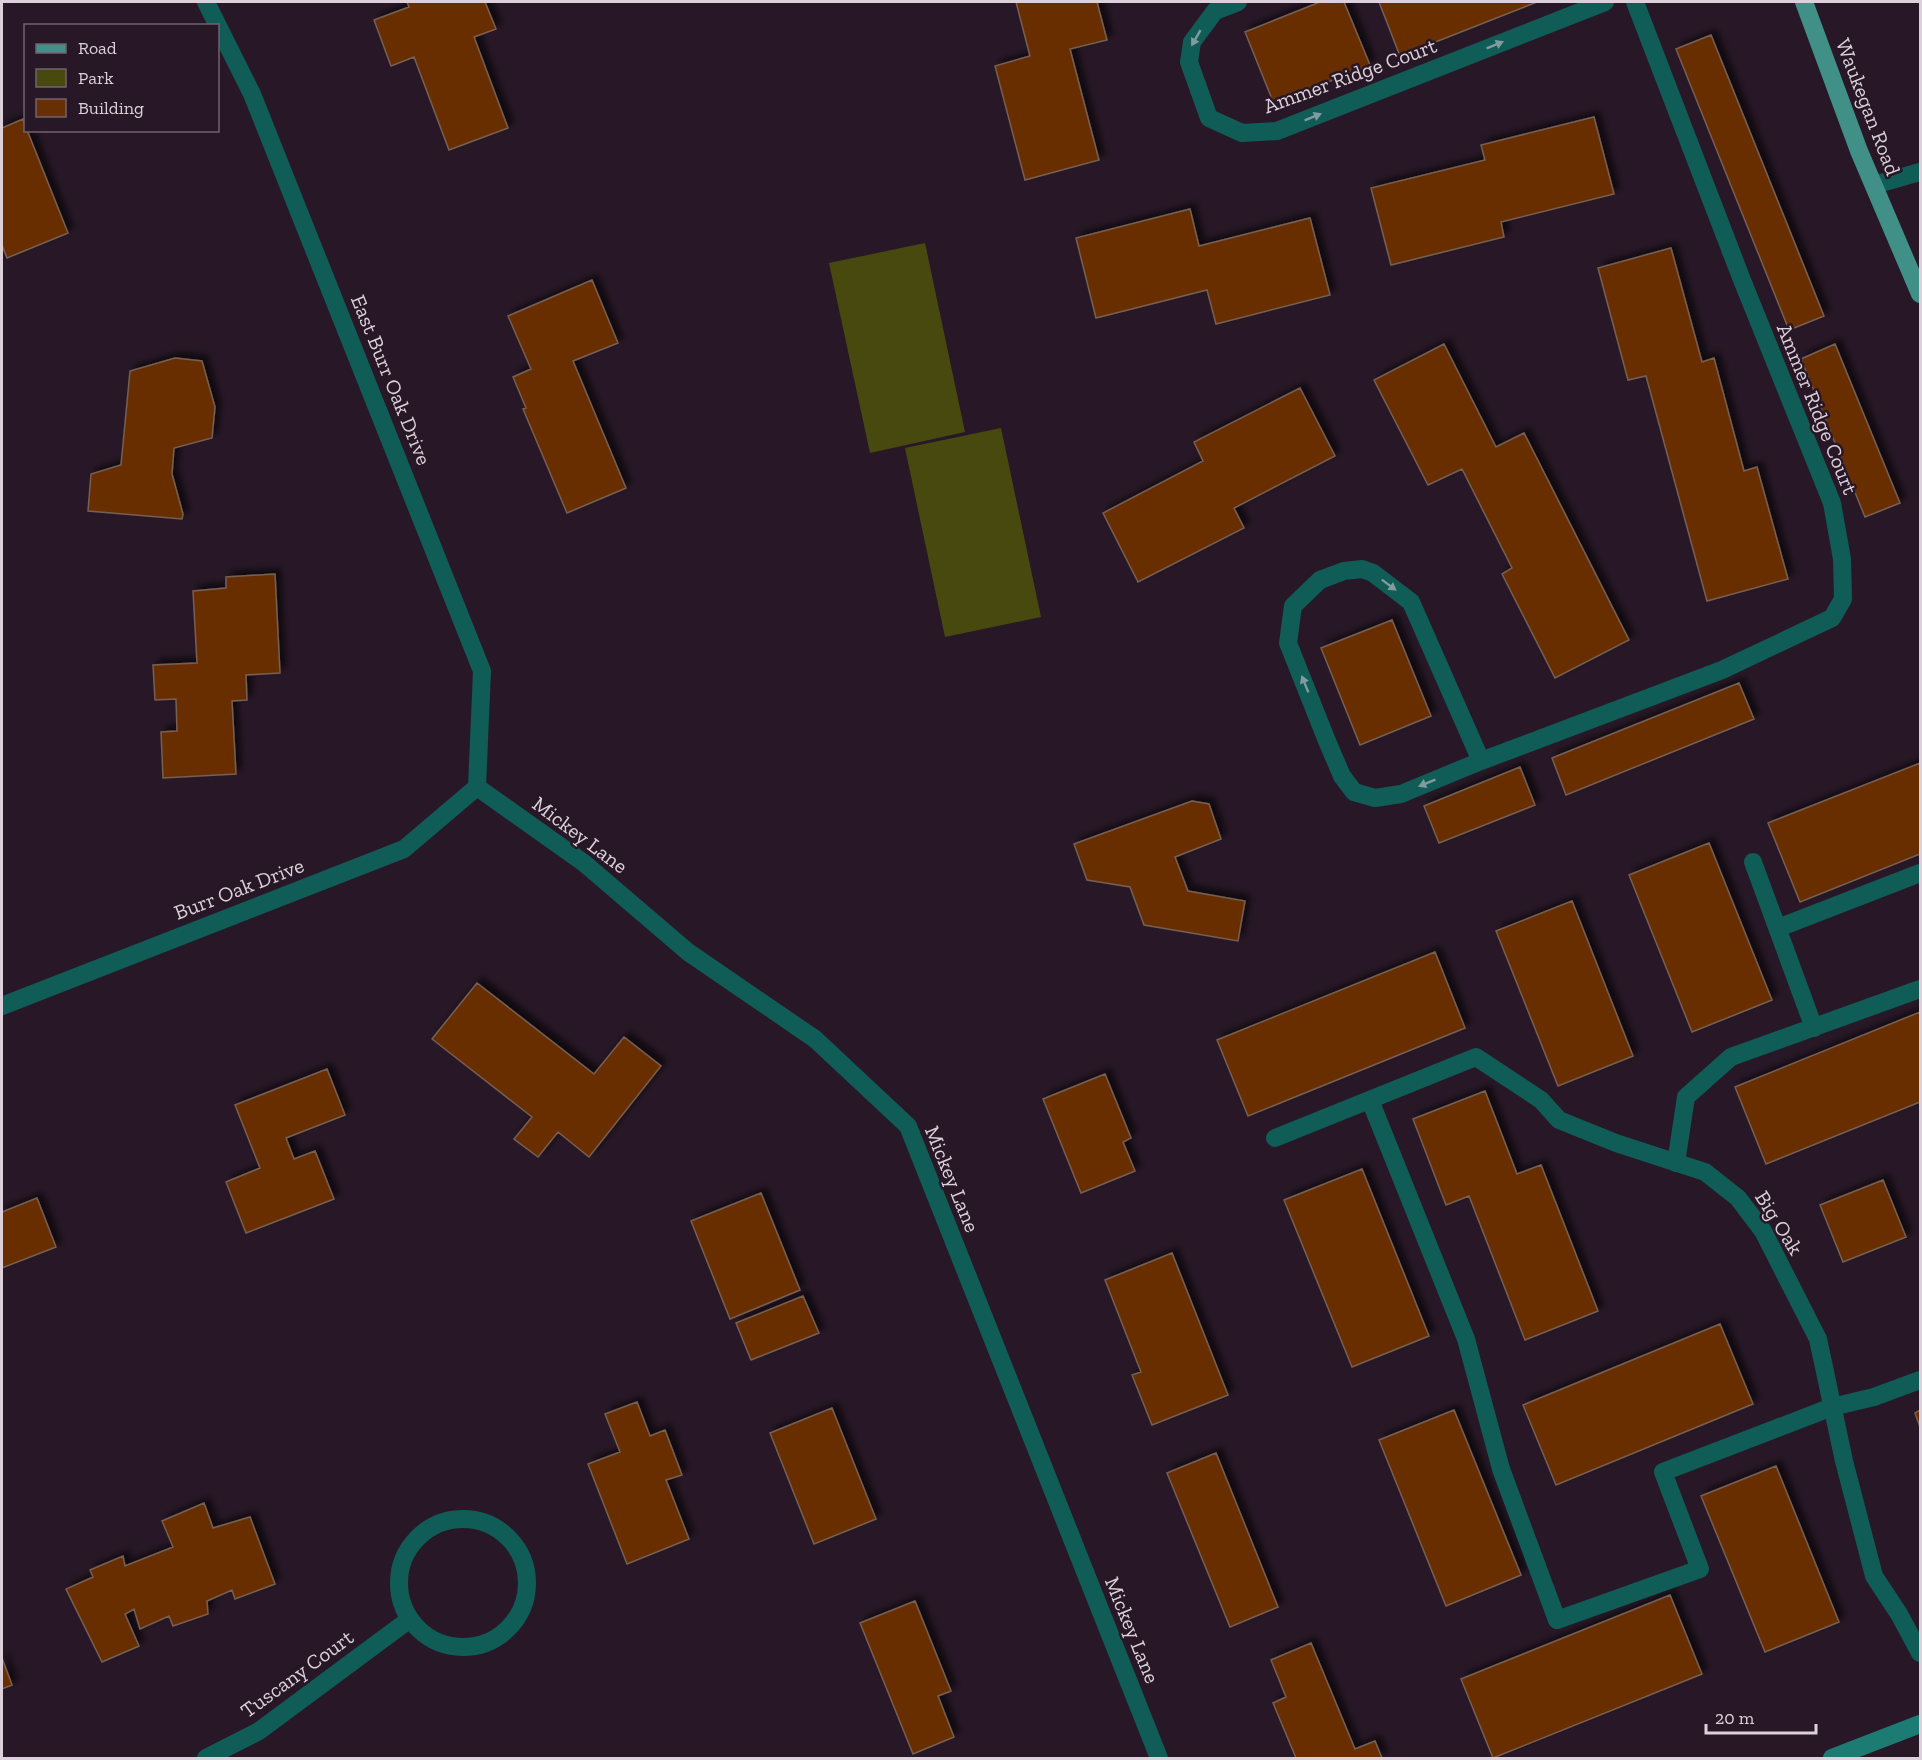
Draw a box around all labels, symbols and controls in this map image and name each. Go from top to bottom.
legend [24,24,219,132]
one-way arrow [1191,30,1202,47]
street label: Ammer Ridge Court [1260,33,1440,118]
street label: Waukegan Road [1831,35,1906,179]
text: Road [78,37,117,59]
one-way arrow [1486,40,1504,50]
text: Park [78,67,114,89]
text: Building [78,97,144,119]
one-way arrow [1304,112,1322,121]
street label: East Burr Oak Drive [346,291,437,469]
street label: Ammer Ridge Court [1772,320,1863,498]
one-way arrow [1381,578,1397,591]
one-way arrow [1299,675,1309,693]
one-way arrow [1418,779,1436,788]
street label: Mickey Lane [528,791,633,879]
street label: Burr Oak Drive [170,852,307,925]
street label: Mickey Lane [920,1122,985,1236]
street label: Big Oak [1750,1186,1809,1260]
street label: Mickey Lane [1100,1573,1165,1687]
street label: Tuscany Court [236,1624,358,1723]
scale bar [1706,1697,1816,1735]
text: 20 m [1715,1707,1755,1729]

